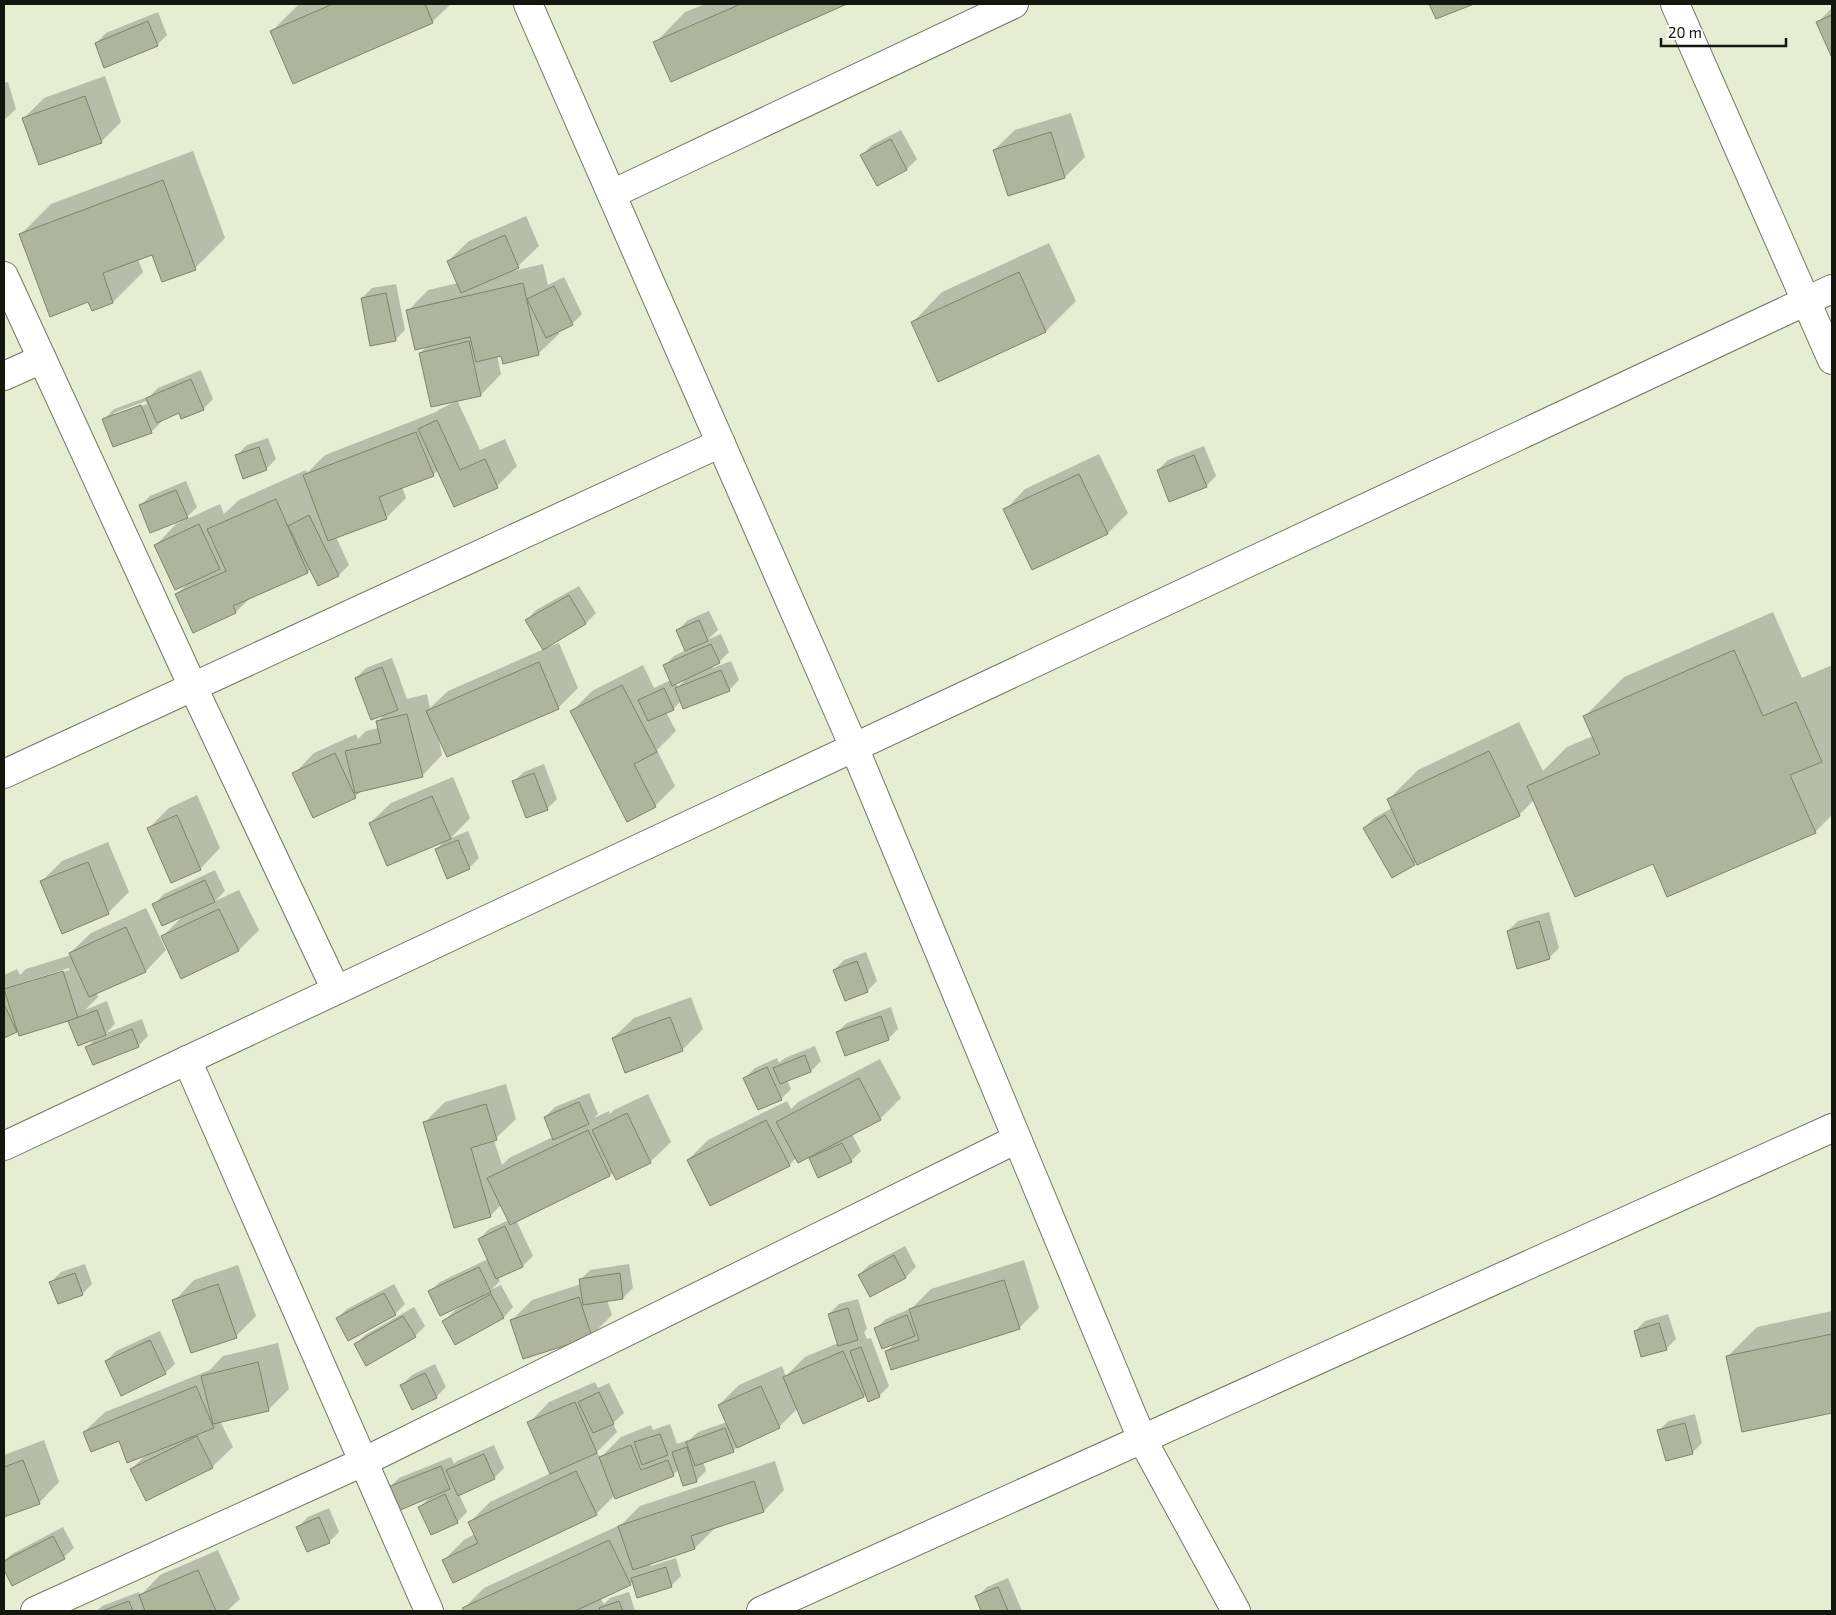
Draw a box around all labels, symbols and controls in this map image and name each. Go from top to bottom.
scale bar [1661,15,1786,47]
text: 20 m [1668,23,1702,41]

